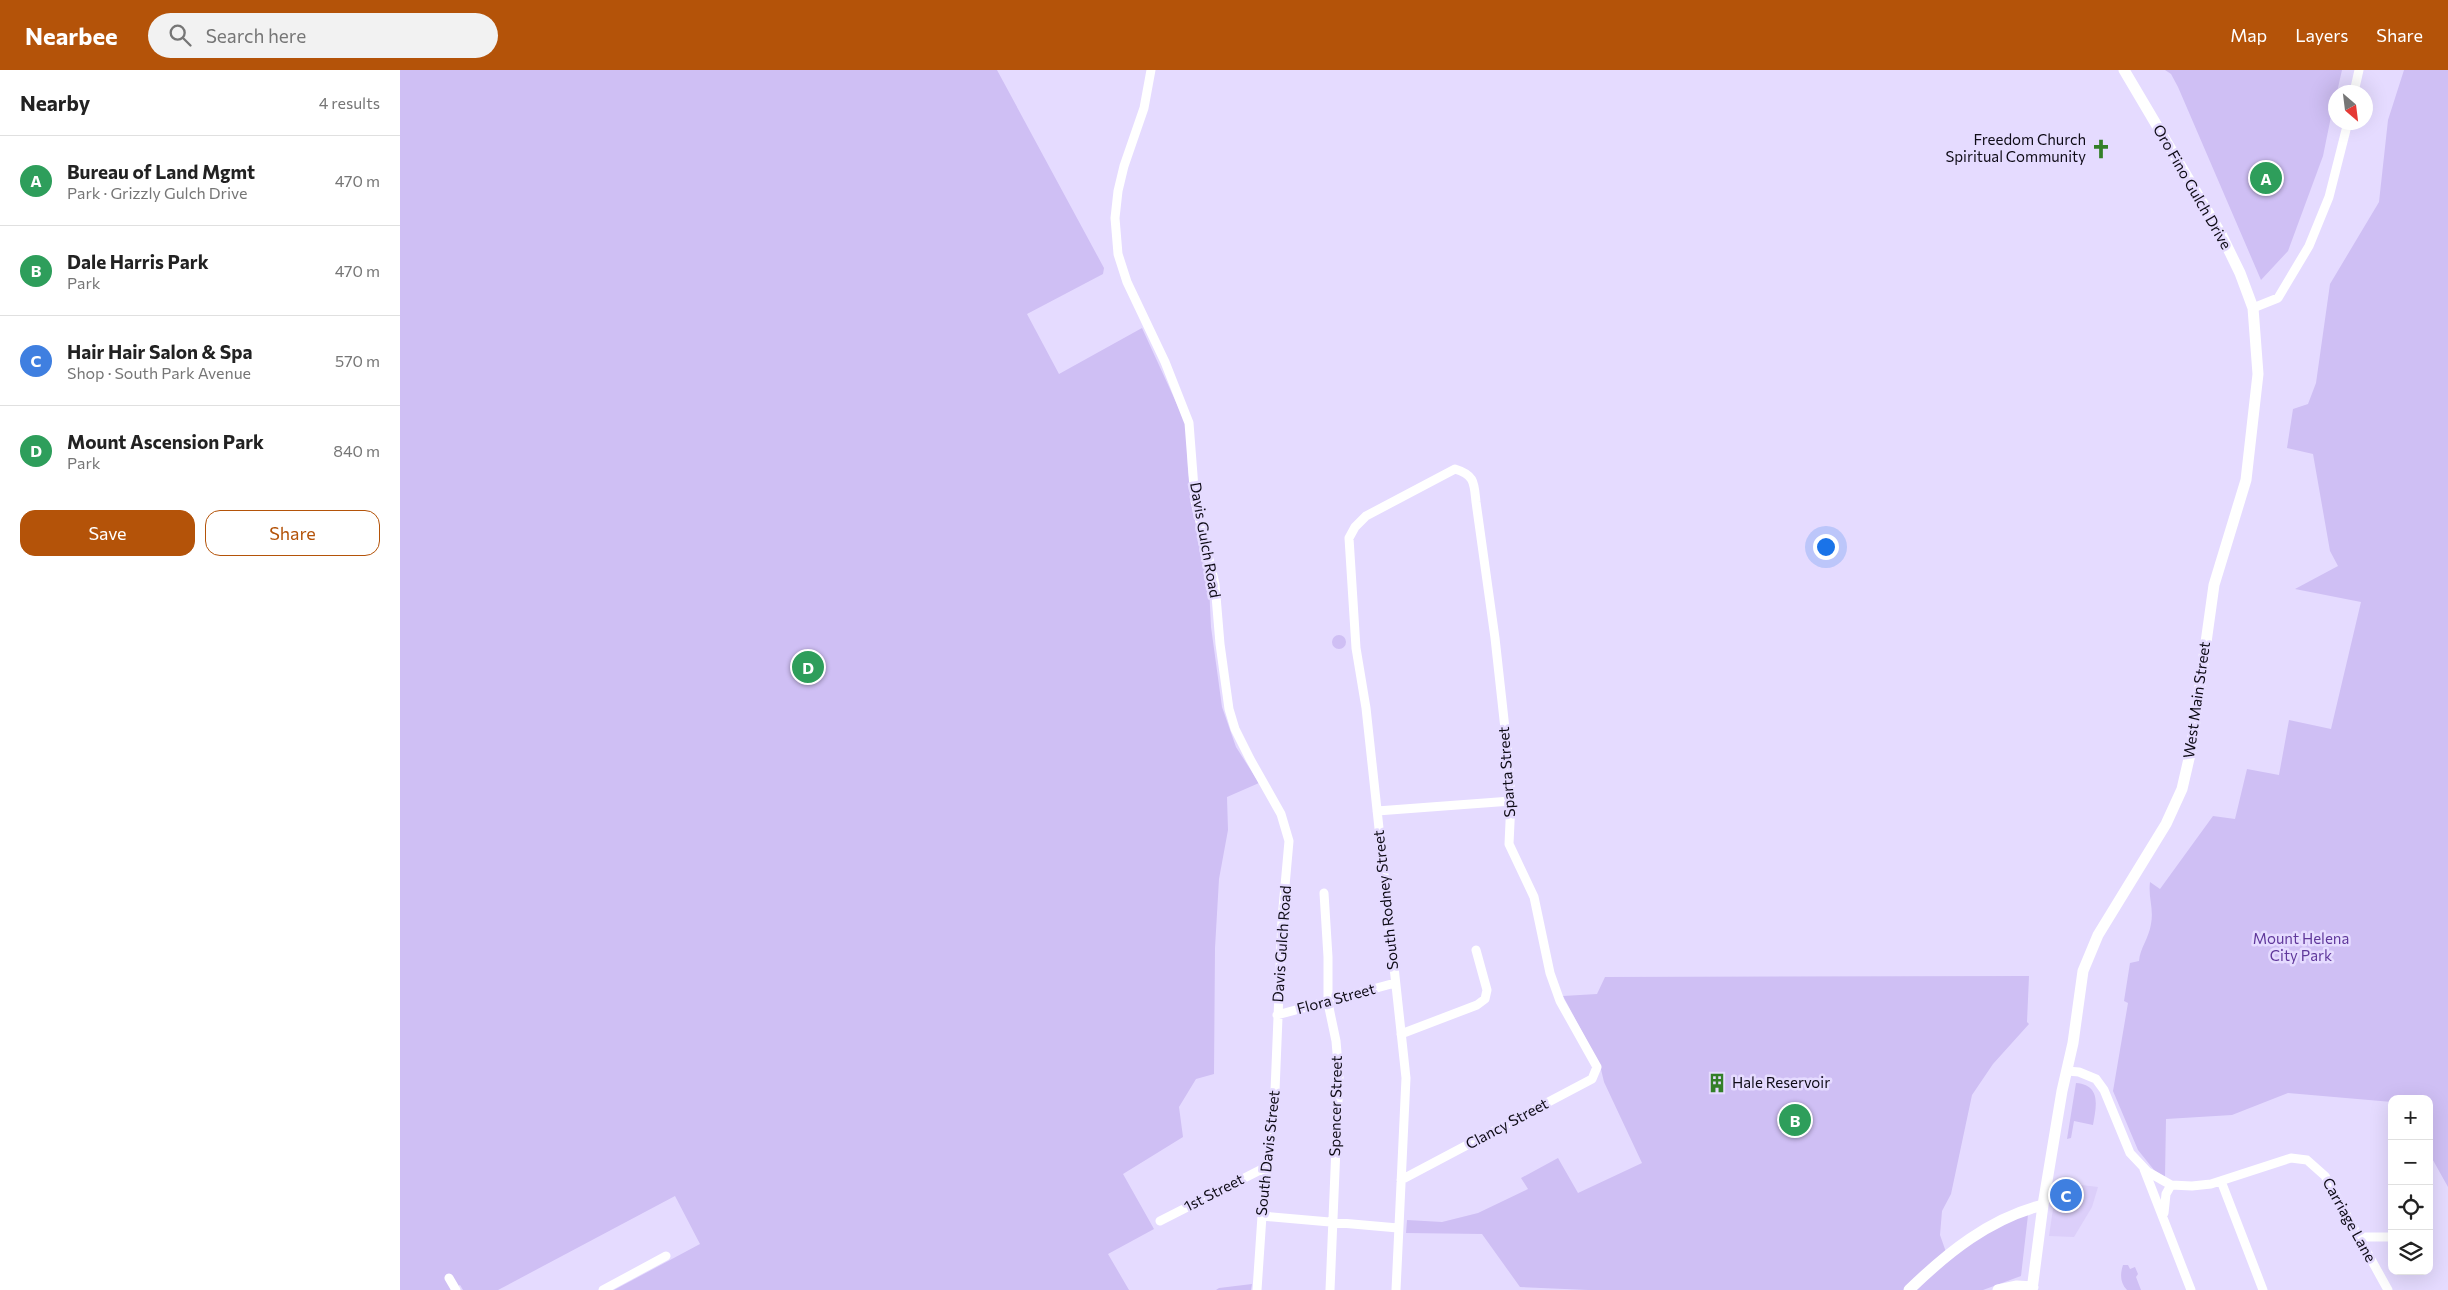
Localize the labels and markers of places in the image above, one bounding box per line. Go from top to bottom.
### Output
place label: Freedom Church Spiritual Community [1945,130,2086,165]
church icon: Freedom Church Spiritual Community [2090,138,2112,160]
pin: A [2250,159,2282,197]
pin: D [792,648,824,686]
building icon: Hale Reservoir [1706,1072,1728,1094]
place label: Hale Reservoir [1732,1073,1830,1091]
pin: B [1779,1101,1811,1139]
pin: C [2050,1176,2082,1214]

